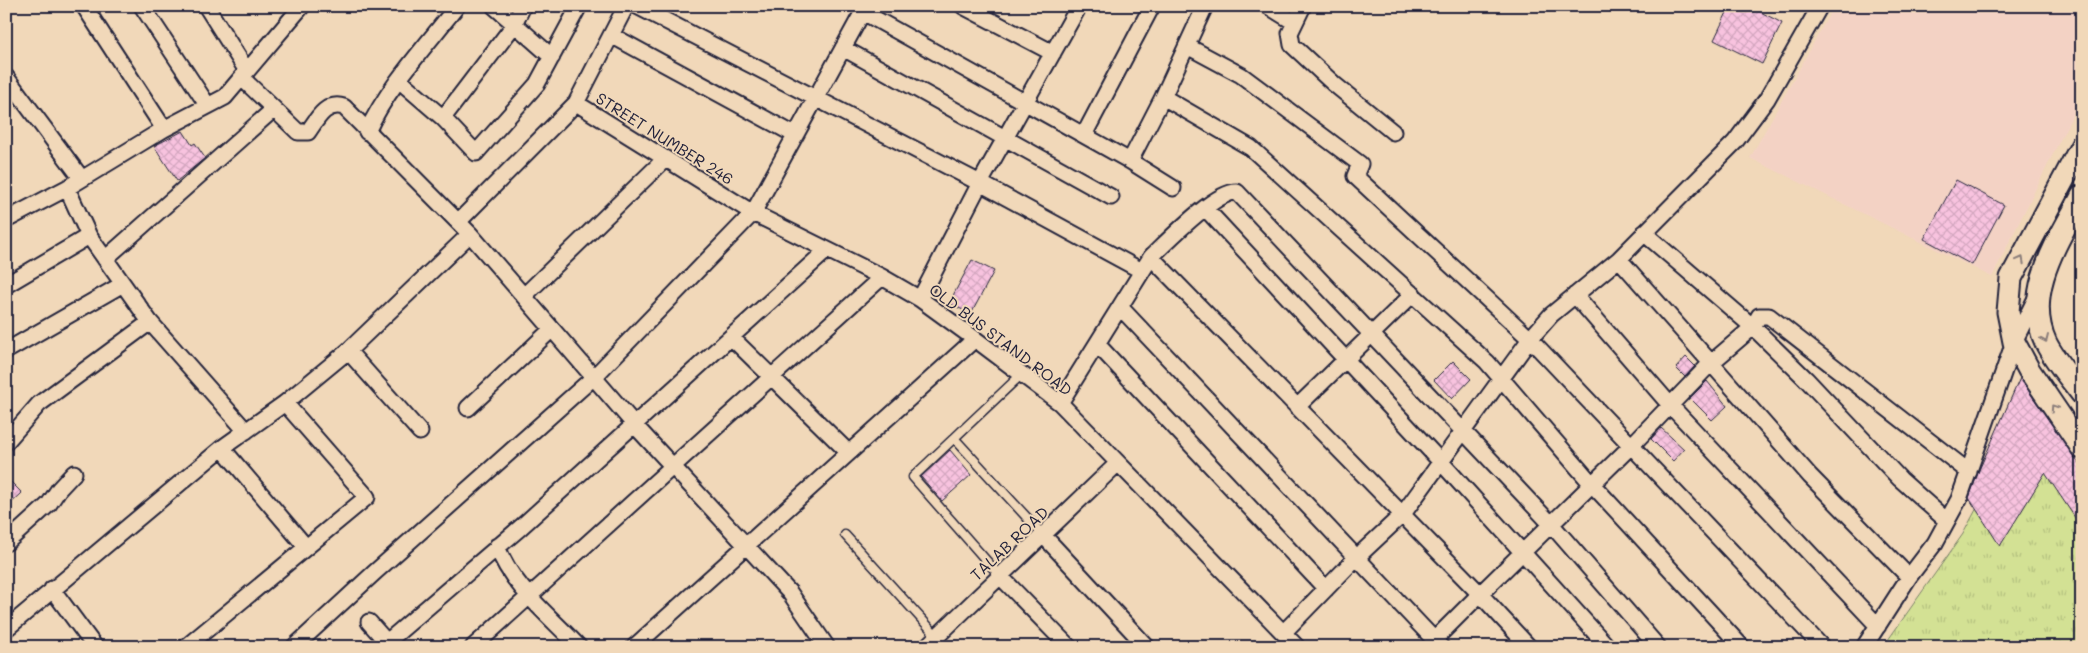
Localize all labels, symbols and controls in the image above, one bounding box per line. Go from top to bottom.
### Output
street label: STREET NUMBER 246 [592,87,738,189]
one-way arrow [2014,256,2024,265]
street label: OLD BUS STAND ROAD [925,278,1077,400]
one-way arrow [2038,334,2049,343]
one-way arrow [2051,404,2061,413]
street label: TALAB ROAD [965,501,1053,585]

